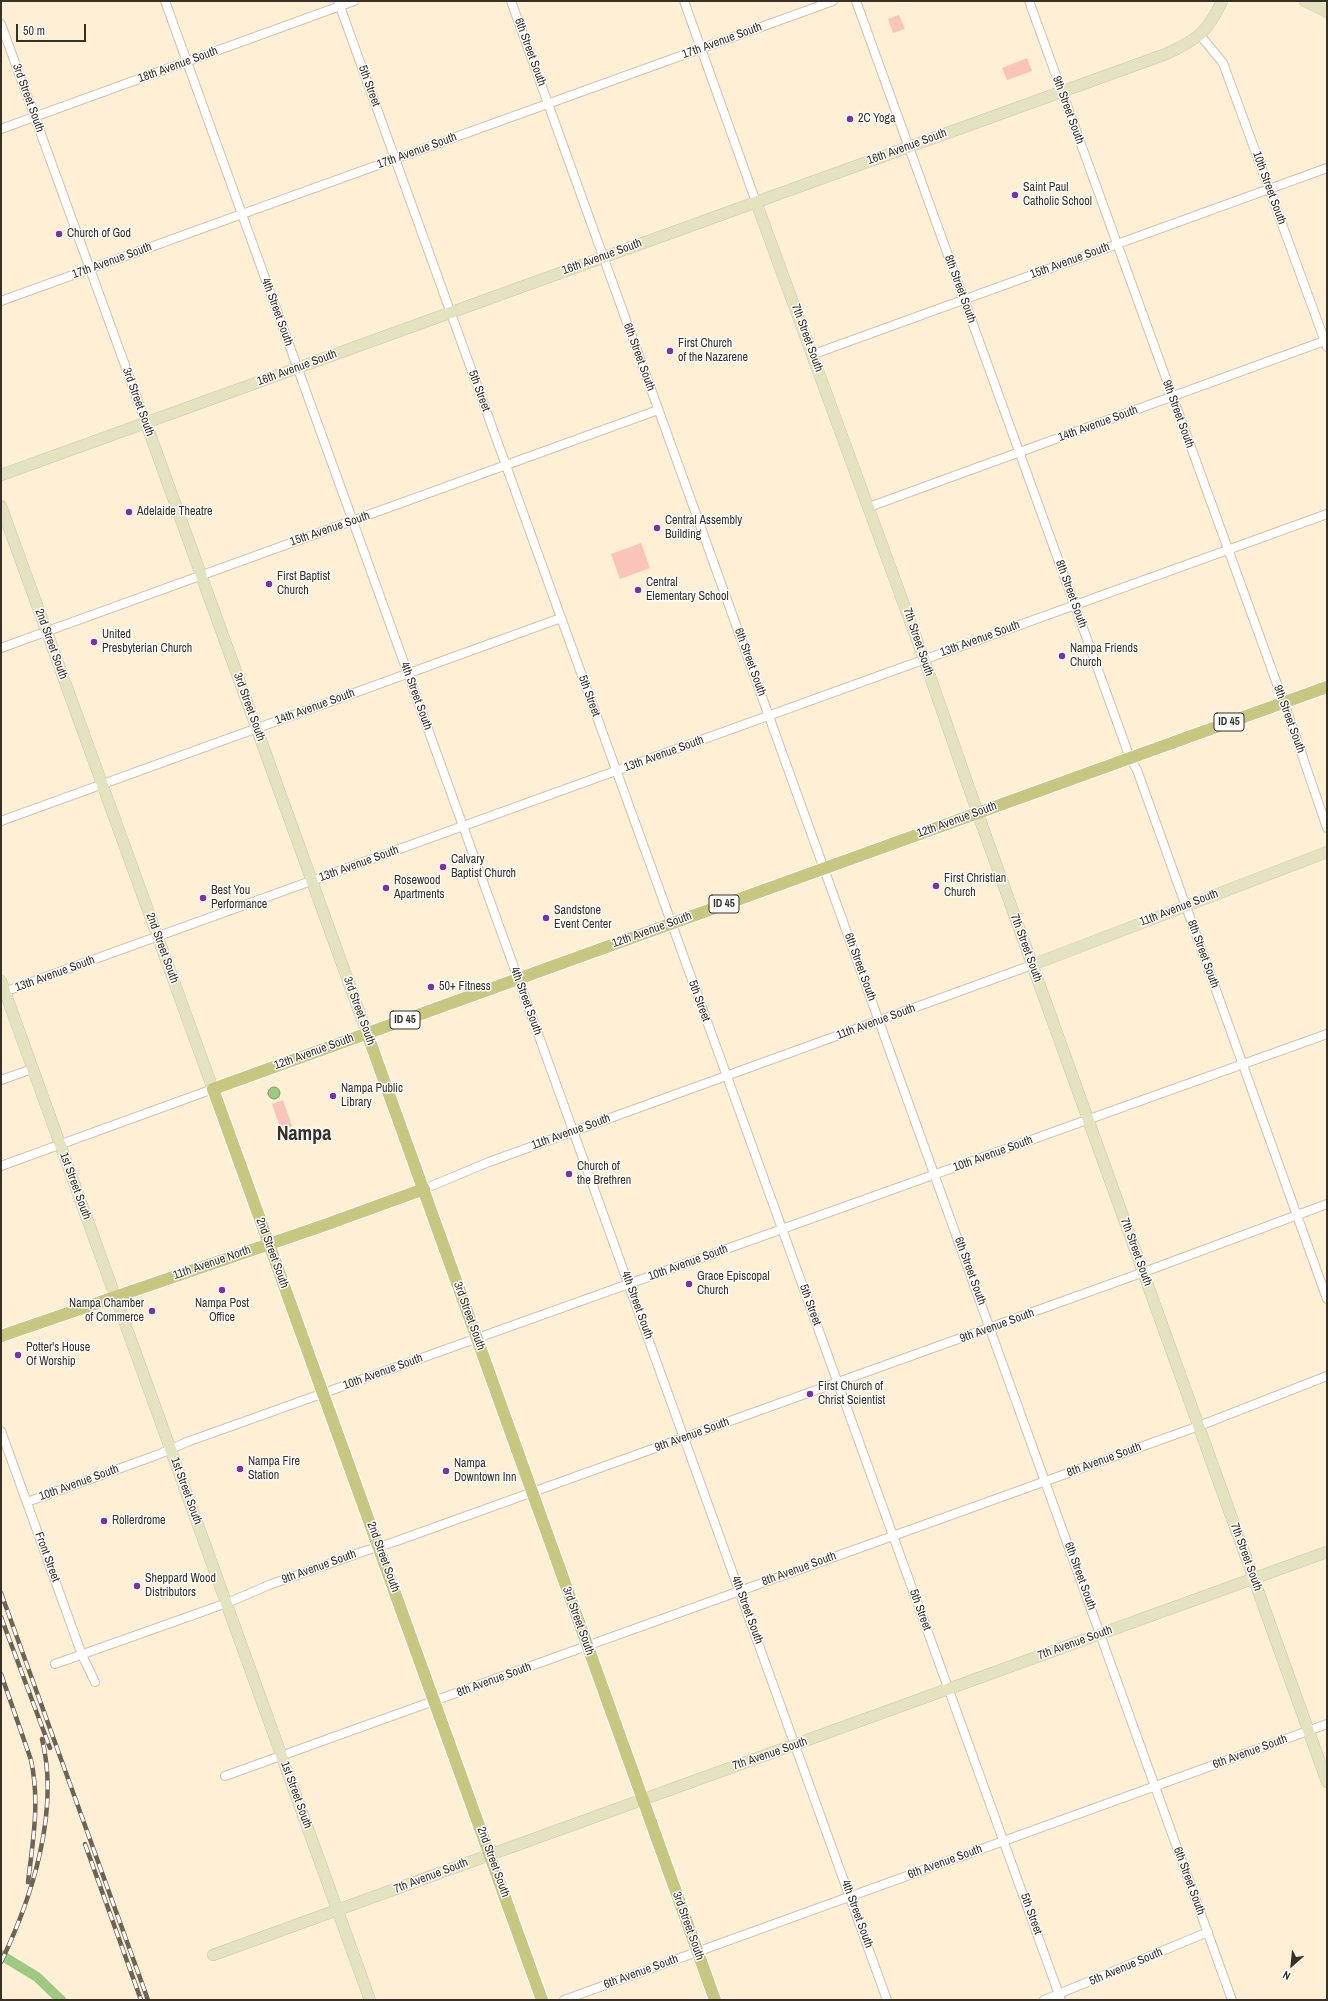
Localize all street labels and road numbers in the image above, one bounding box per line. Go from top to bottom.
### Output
street label: 6th Street South [511,16,549,88]
street label: 17th Avenue South [680,20,764,62]
street label: 18th Avenue South [136,44,220,86]
street label: 3rd Street South [9,62,47,134]
street label: 5th Street [355,63,383,109]
street label: 9th Street South [1049,74,1087,146]
street label: 16th Avenue South [865,126,949,168]
street label: 17th Avenue South [375,130,459,172]
street label: 10th Street South [1249,150,1289,226]
street label: 16th Avenue South [560,236,644,278]
street label: 17th Avenue South [70,240,154,282]
street label: 15th Avenue South [1028,240,1112,282]
street label: 8th Street South [941,253,979,325]
street label: 4th Street South [258,276,296,348]
street label: 7th Street South [788,302,826,374]
street label: 6th Street South [620,321,658,393]
street label: 16th Avenue South [255,347,339,389]
street label: 3rd Street South [119,366,157,438]
street label: 5th Street [465,368,493,414]
street label: 9th Street South [1159,378,1197,450]
street label: 14th Avenue South [1056,403,1140,445]
street label: 15th Avenue South [288,509,372,549]
street label: 8th Street South [1052,558,1090,630]
street label: 7th Street South [900,606,936,678]
street label: 2nd Street South [32,607,70,681]
street label: 13th Avenue South [938,618,1022,660]
street label: 6th Street South [731,626,769,698]
street label: 4th Street South [397,660,435,732]
street label: 3rd Street South [230,671,268,743]
street label: 5th Street [575,673,603,719]
street label: 9th Street South [1270,683,1308,755]
street label: 14th Avenue South [273,686,357,728]
road number: ID 45 [1214,713,1244,731]
street label: 13th Avenue South [622,733,706,775]
street label: 12th Avenue South [915,799,999,841]
street label: 13th Avenue South [317,843,401,885]
street label: 11th Avenue South [1138,886,1220,930]
road number: ID 45 [709,895,739,913]
street label: 12th Avenue South [610,909,694,951]
street label: 2nd Street South [143,911,181,985]
street label: 7th Street South [1007,912,1045,984]
street label: 8th Street South [1184,918,1222,990]
street label: 6th Street South [841,931,879,1003]
street label: 13th Avenue South [13,953,97,995]
street label: 4th Street South [507,965,545,1037]
street label: 3rd Street South [340,975,378,1047]
street label: 5th Street [685,978,713,1024]
street label: 11th Avenue South [835,1001,917,1043]
road number: ID 45 [390,1011,420,1029]
street label: 12th Avenue South [272,1031,356,1073]
street label: 11th Avenue South [530,1111,612,1153]
street label: 10th Avenue South [951,1133,1035,1175]
street label: 1st Street South [56,1150,94,1222]
street label: 2nd Street South [253,1216,291,1290]
street label: 7th Street South [1117,1216,1155,1288]
street label: 6th Street South [951,1235,989,1307]
street label: 10th Avenue South [646,1242,730,1284]
street label: 11th Avenue North [171,1243,253,1283]
street label: 4th Street South [618,1269,656,1341]
street label: 3rd Street South [450,1280,488,1352]
street label: 5th Street [796,1282,824,1328]
street label: 9th Avenue South [958,1306,1036,1346]
street label: 10th Avenue South [341,1351,425,1393]
street label: 9th Avenue South [653,1415,731,1455]
street label: 8th Avenue South [1065,1440,1143,1480]
street label: 1st Street South [167,1455,205,1527]
street label: 10th Avenue South [37,1462,121,1504]
street label: 2nd Street South [364,1520,402,1594]
street label: 7th Street South [1227,1521,1265,1593]
street label: Front Street [31,1530,63,1584]
street label: 6th Street South [1061,1540,1099,1612]
street label: 9th Avenue South [280,1547,358,1587]
street label: 8th Avenue South [760,1549,838,1589]
street label: 4th Street South [728,1574,766,1646]
street label: 3rd Street South [559,1585,597,1657]
street label: 5th Street [906,1587,934,1633]
street label: 7th Avenue South [1036,1623,1114,1663]
street label: 8th Avenue South [455,1660,533,1700]
street label: 6th Avenue South [1211,1732,1289,1772]
street label: 7th Avenue South [731,1734,809,1774]
street label: 1st Street South [277,1759,315,1831]
street label: 2nd Street South [474,1825,512,1899]
street label: 6th Avenue South [906,1842,984,1882]
street label: 6th Street South [1170,1845,1208,1917]
street label: 7th Avenue South [392,1855,470,1897]
street label: 4th Street South [838,1878,876,1950]
street label: 3rd Street South [669,1890,707,1962]
street label: 5th Street [1017,1891,1045,1937]
street label: 5th Avenue South [1087,1945,1165,1989]
street label: 6th Avenue South [602,1952,680,1992]

